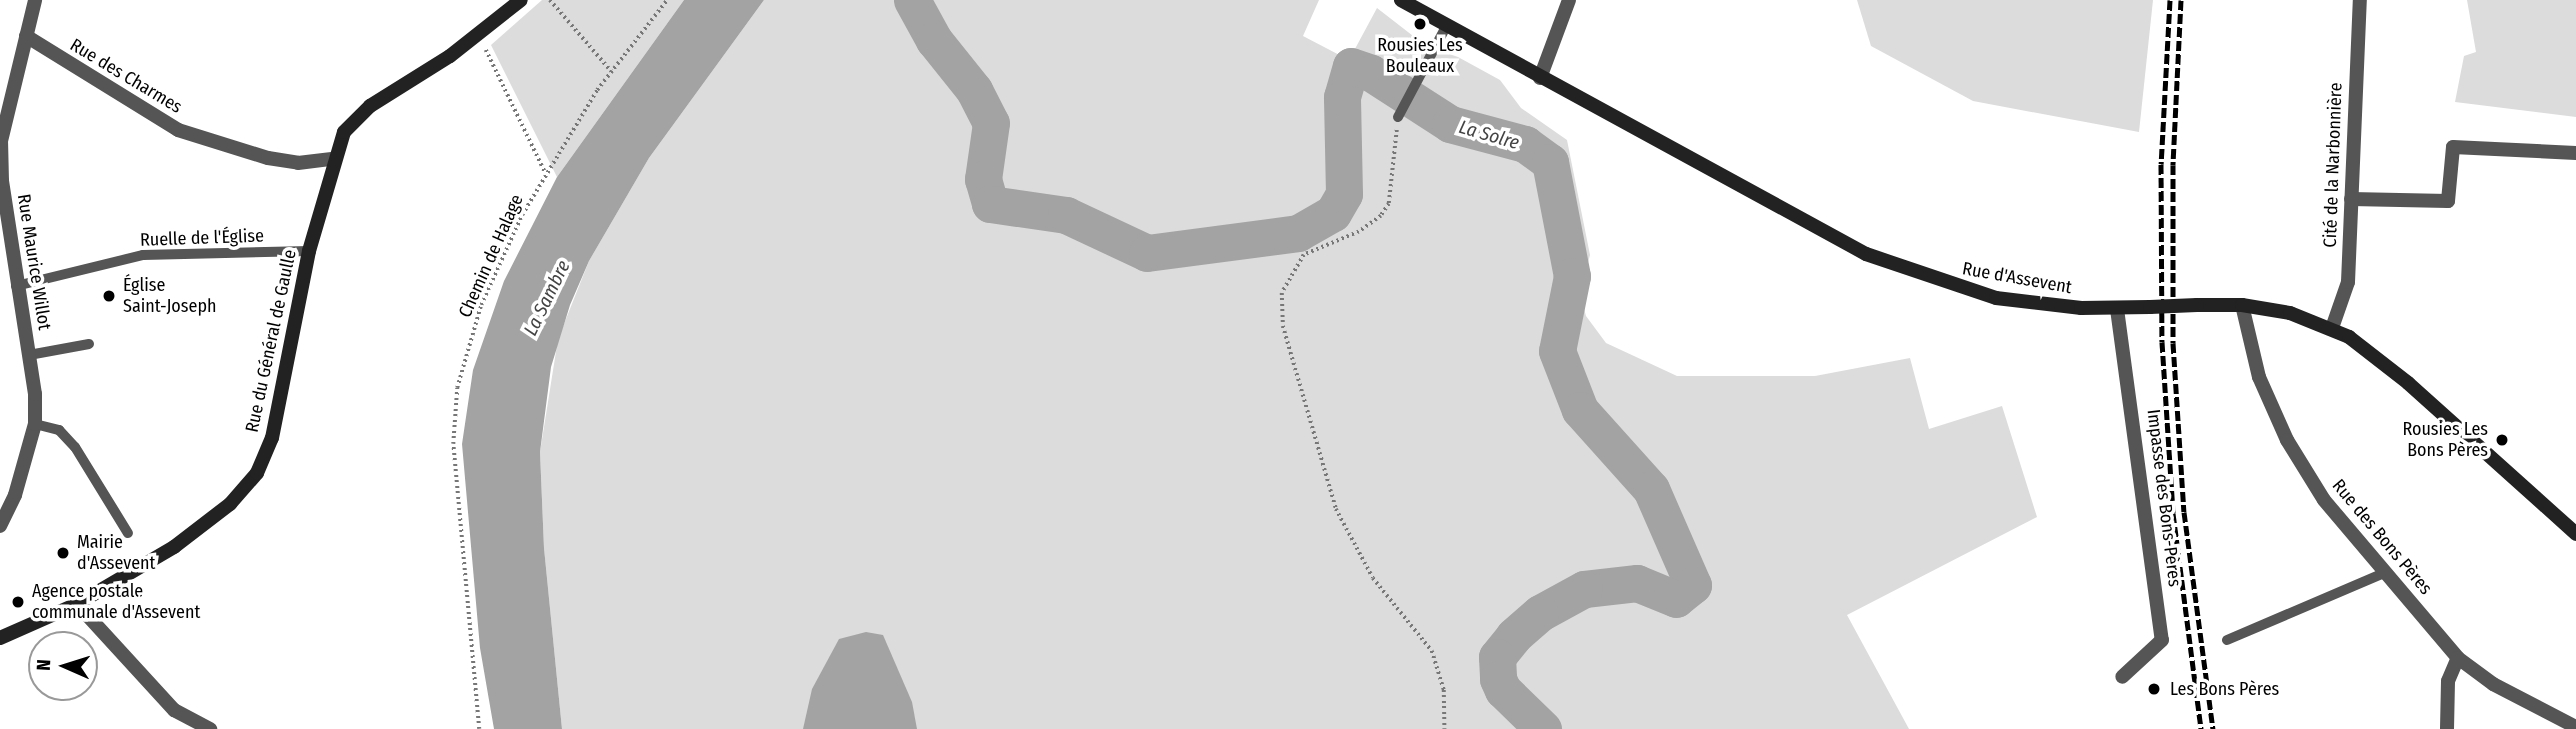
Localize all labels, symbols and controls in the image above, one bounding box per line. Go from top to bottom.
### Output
marker: Rousies Les Bouleaux [1412,16,1428,32]
street label: Rue des Charmes [66,34,186,118]
place label: Rousies Les Bouleaux [1377,35,1463,78]
street label: Cité de la Narbonnière [2319,82,2347,248]
water label: La Solre [1456,116,1522,154]
street label: Chemin de Halage [454,191,528,321]
street label: Rue Maurice Willot [13,192,55,332]
street label: Ruelle de l'Église [140,225,264,251]
street label: Rue du Général de Gaulle [241,248,301,434]
water label: La Sambre [519,257,575,339]
street label: Rue d'Assevent [1961,258,2073,298]
place label: Église Saint-Joseph [123,275,216,318]
marker: Église Saint-Joseph [101,288,117,304]
street label: Impasse des Bons-Pères [2142,408,2186,588]
place label: Rousies Les Bons Pères [2402,419,2488,462]
marker: Rousies Les Bons Pères [2494,432,2510,448]
street label: Rue des Bons Pères [2328,475,2436,599]
place label: Mairie d'Assevent [77,532,155,574]
marker: Mairie d'Assevent [55,545,71,561]
place label: Agence postale communale d'Assevent [32,581,200,624]
marker: Agence postale communale d'Assevent [10,594,26,610]
north arrow [28,631,98,701]
text: N [32,659,55,671]
place label: Les Bons Pères [2170,678,2279,700]
marker: Les Bons Pères [2144,679,2164,699]

